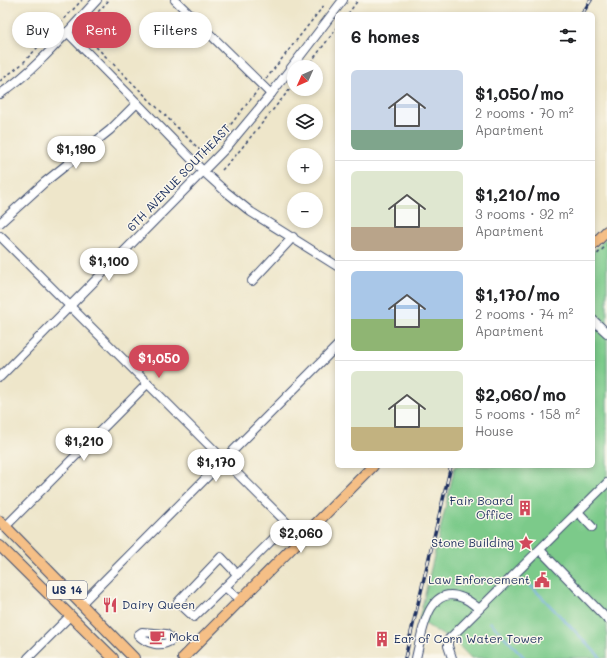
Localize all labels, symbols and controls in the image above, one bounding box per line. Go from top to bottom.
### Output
chip: Buy [12,12,64,48]
chip: Rent [72,12,131,48]
chip: Filters [139,12,212,48]
text: 6 homes [351,25,420,47]
icon: filters [557,25,579,47]
north arrow [287,60,323,96]
map controls [287,60,323,228]
text: $1,050/mo [475,82,564,104]
icon: home [383,86,431,134]
button: layers [287,104,323,140]
text: 2 rooms · 70 m² [475,104,574,121]
street label: 6TH AVENUE SOUTHEAST [123,120,234,234]
text: Apartment [475,121,544,138]
pin: $1,190 [43,136,109,170]
text: $1,190 [56,140,96,157]
button: + [287,148,323,184]
text: $1,210/mo [475,183,560,205]
icon: home [383,187,431,235]
button: − [287,192,323,228]
text: 3 rooms · 92 m² [475,205,574,222]
text: Apartment [475,222,544,239]
pin: $1,100 [76,248,142,282]
text: $1,100 [89,252,129,269]
text: $1,170/mo [475,283,560,305]
icon: home [383,287,431,335]
text: 2 rooms · 74 m² [475,305,573,322]
text: Apartment [475,322,544,339]
pin: $1,050 [126,345,192,379]
text: $1,050 [138,349,180,366]
text: $2,060/mo [475,383,566,405]
icon: home [383,387,431,435]
text: 5 rooms · 158 m² [475,405,580,422]
text: House [475,422,513,439]
pin: $1,210 [51,428,117,462]
text: $1,210 [64,432,104,449]
pin: $1,170 [183,449,249,483]
text: $1,170 [196,453,236,470]
place label: Fair Board Office [450,492,513,522]
building icon: Fair Board Office [516,499,534,517]
pin: $2,060 [268,520,334,554]
text: $2,060 [279,524,323,541]
place label: Stone Building [431,534,514,550]
place icon: Stone Building [517,534,535,552]
place label: Law Enforcement [428,571,530,587]
public building icon: Law Enforcement [533,571,551,589]
road number: US 14 [47,581,87,599]
restaurant icon: Dairy Queen [101,596,119,614]
place label: Dairy Queen [122,596,195,612]
cafe icon: Moka [148,628,166,646]
place label: Moka [169,628,200,644]
building icon: Ear of Corn Water Tower [373,630,391,648]
place label: Ear of Corn Water Tower [394,630,543,646]

